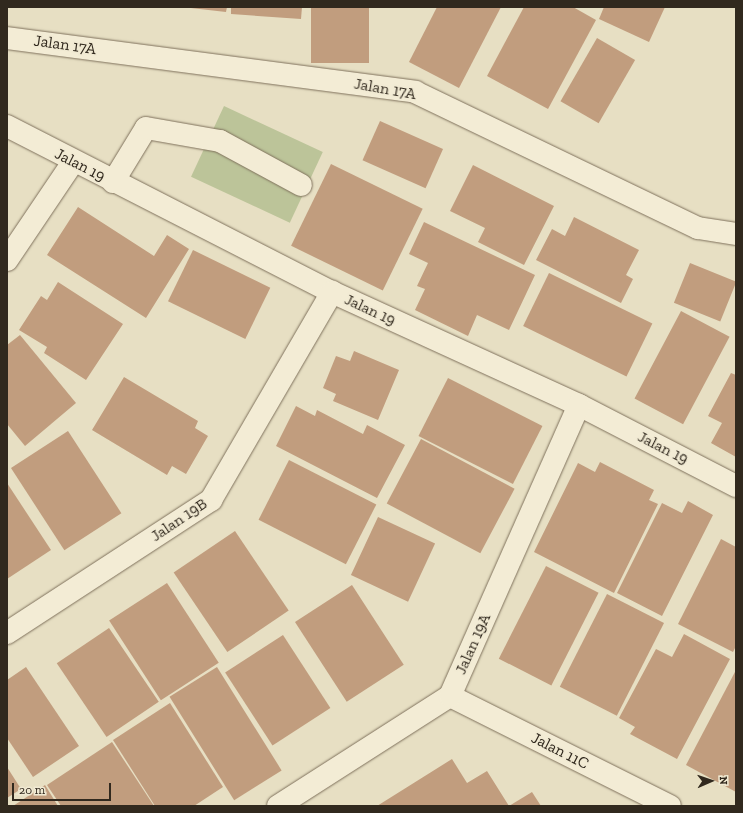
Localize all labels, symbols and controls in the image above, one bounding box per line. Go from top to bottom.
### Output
street label: Jalan 17A [33,31,97,59]
street label: Jalan 17A [353,74,417,104]
street label: Jalan 19 [52,144,108,186]
street label: Jalan 19 [341,290,399,330]
street label: Jalan 19 [635,427,691,469]
street label: Jalan 19B [147,494,211,546]
street label: Jalan 19A [451,611,495,677]
street label: Jalan 11C [528,728,592,774]
north arrow [691,761,731,801]
scale bar [14,775,113,801]
text: N [717,776,730,785]
text: 20 m [19,783,45,797]

